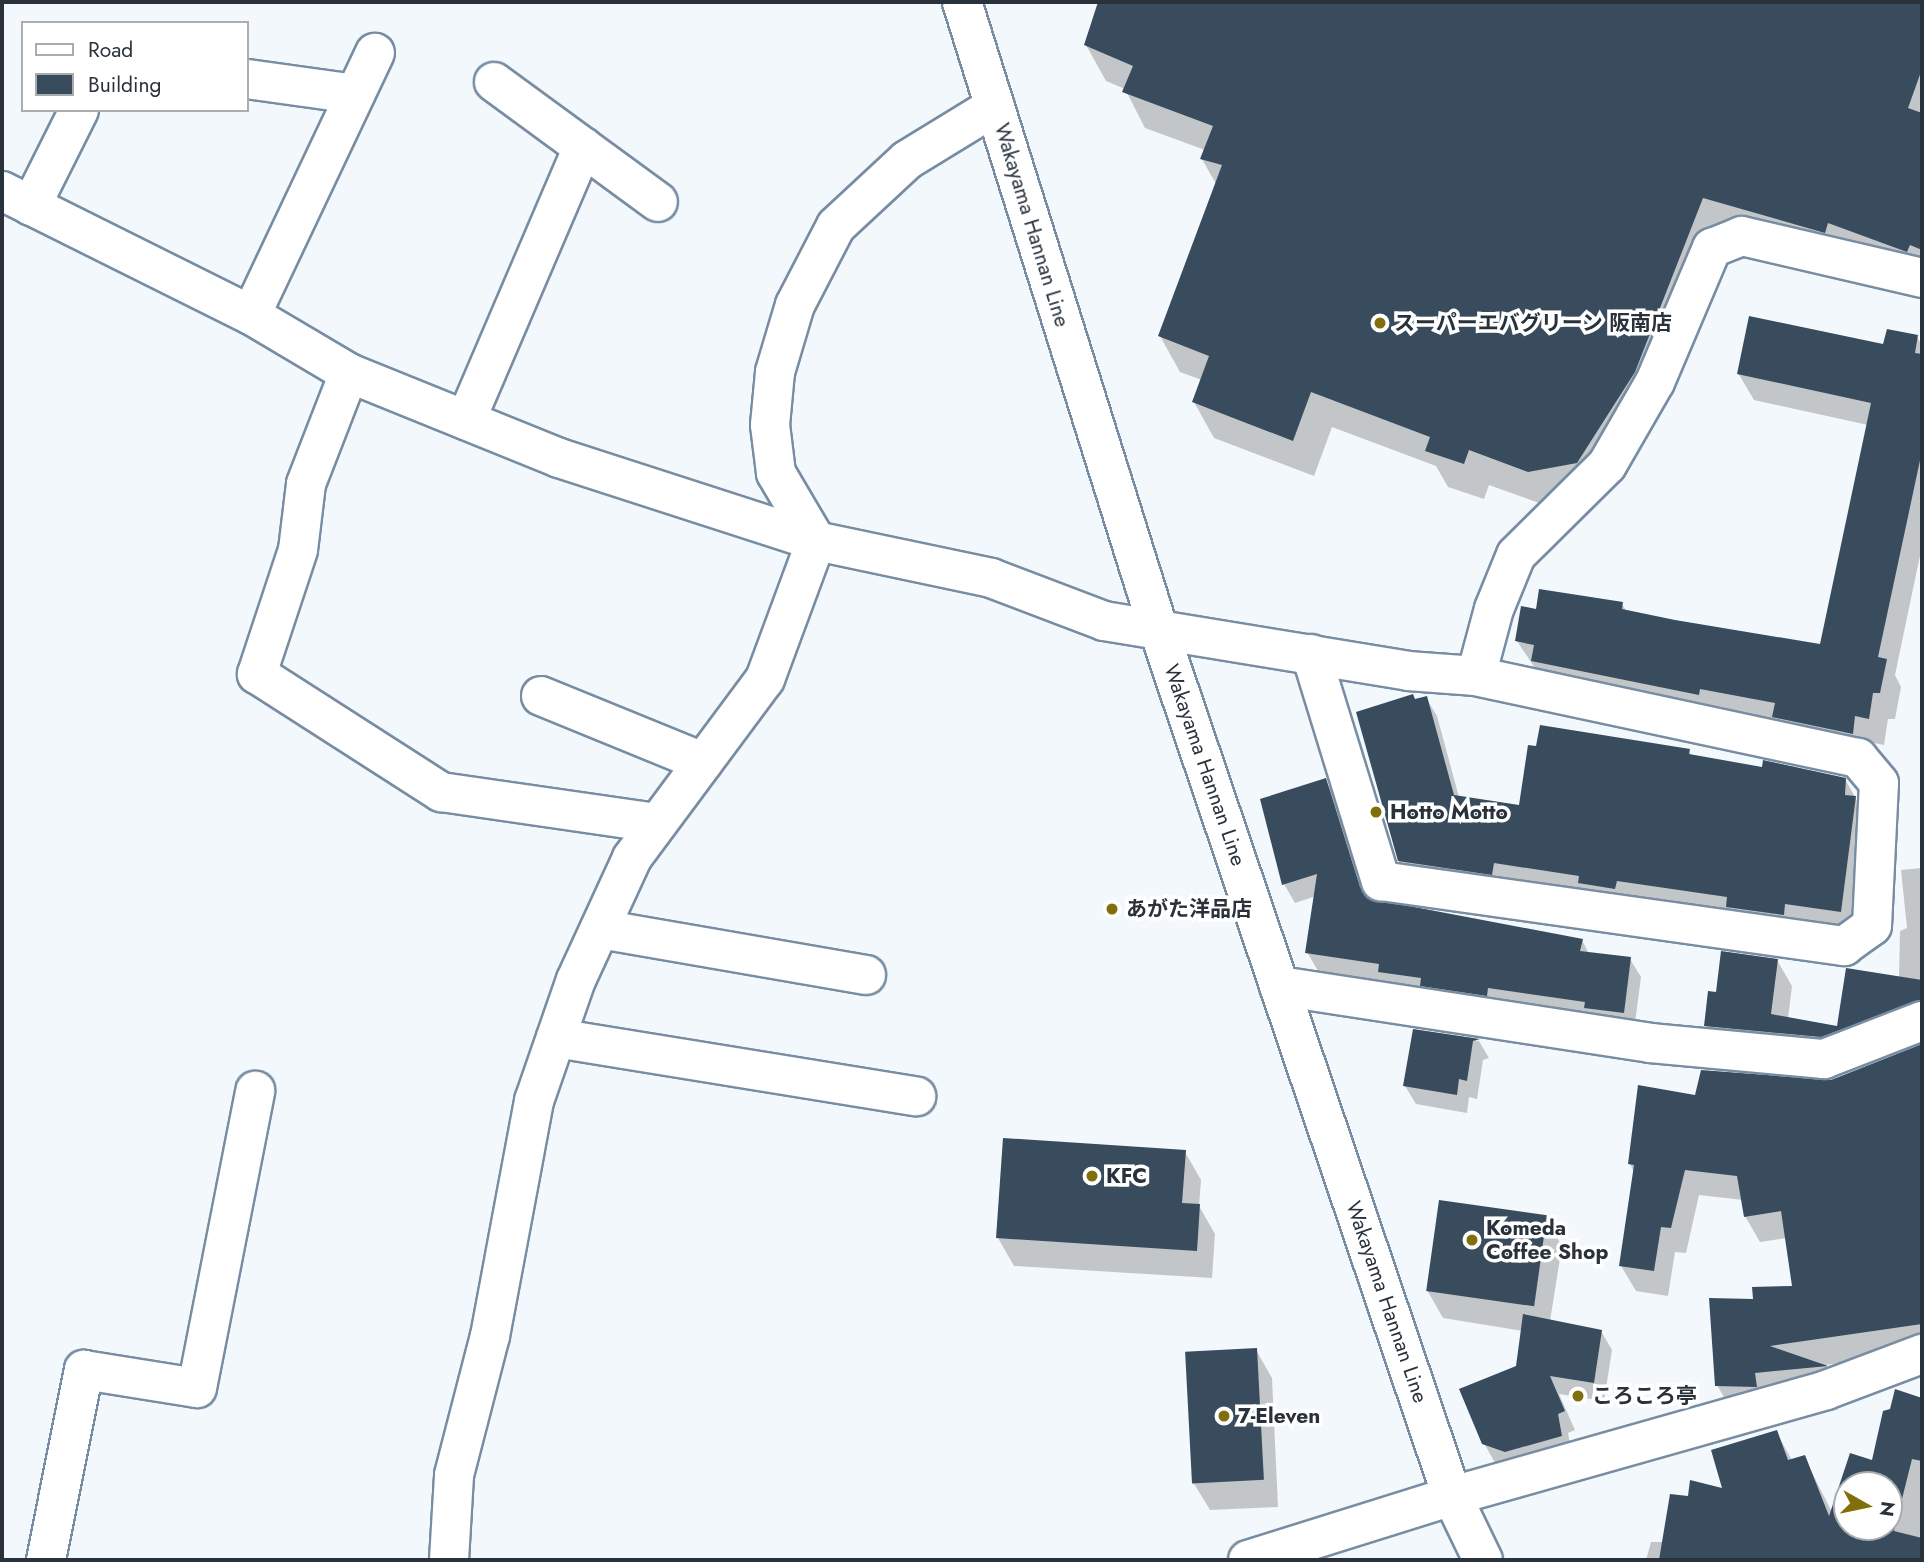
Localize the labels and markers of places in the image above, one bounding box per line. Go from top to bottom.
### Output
place label: スーパーエバグリーン 阪南店 [1394,310,1673,336]
marker: スーパーエバグリーン 阪南店 [1372,315,1388,331]
place label: Hotto Motto [1390,799,1508,825]
marker: Hotto Motto [1368,804,1384,820]
place label: あがた洋品店 [1126,896,1252,922]
marker: あがた洋品店 [1104,901,1120,917]
place label: KFC [1106,1163,1147,1189]
marker: KFC [1084,1168,1100,1184]
place label: Komeda Coffee Shop [1486,1215,1608,1265]
marker: Komeda Coffee Shop [1464,1232,1480,1248]
place label: ころころ亭 [1592,1383,1697,1409]
marker: ころころ亭 [1570,1388,1586,1404]
place label: 7-Eleven [1238,1403,1320,1429]
marker: 7-Eleven [1216,1408,1232,1424]

